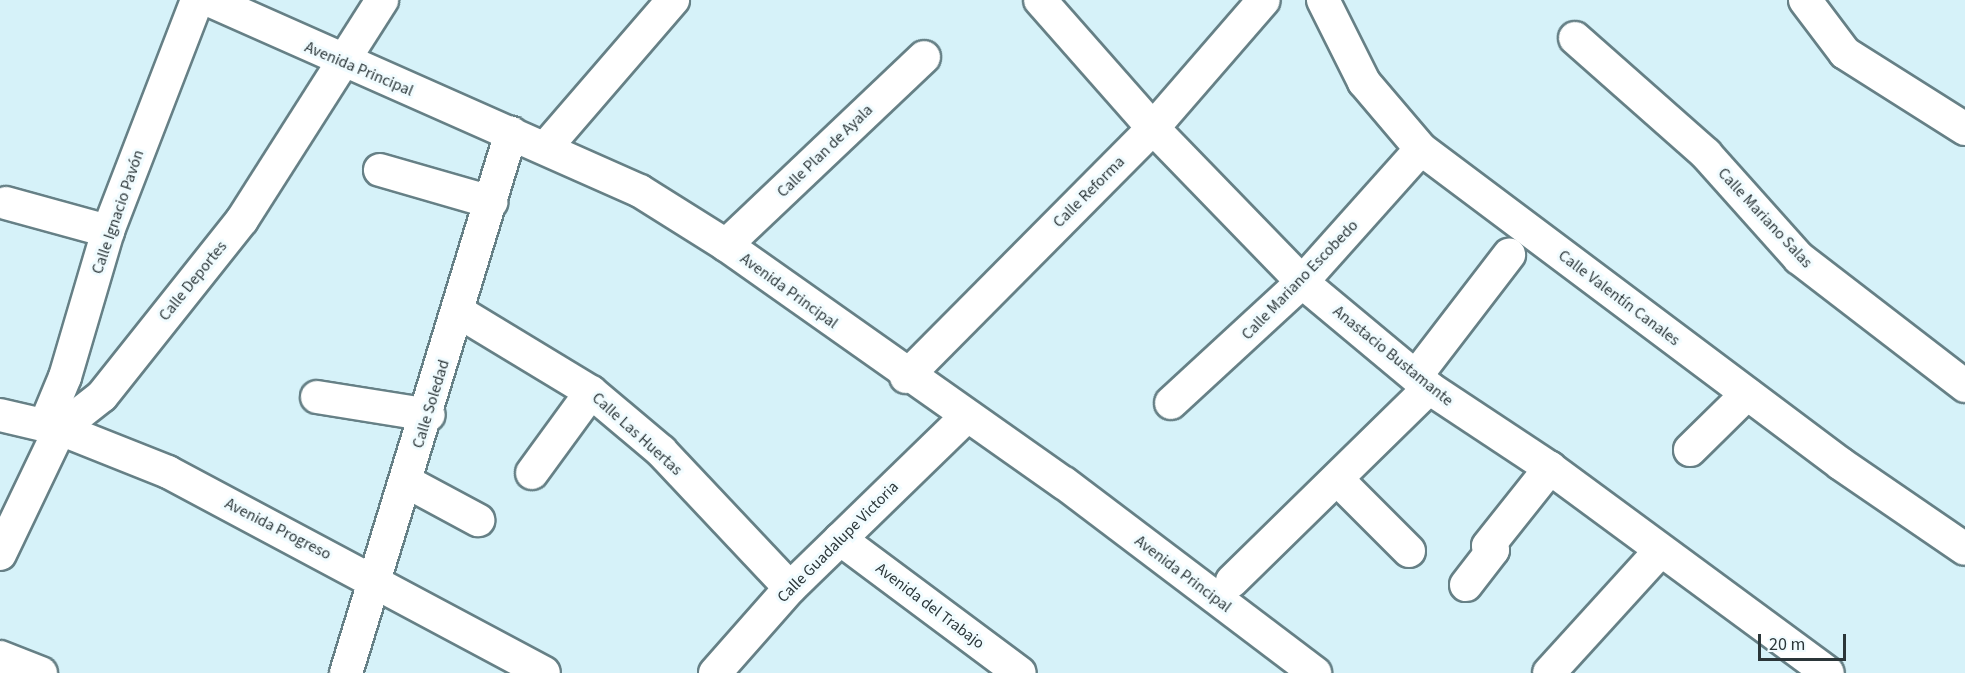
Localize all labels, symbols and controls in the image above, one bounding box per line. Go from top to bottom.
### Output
street label: Avenida Principal [302,37,416,101]
street label: Calle Plan de Ayala [773,100,877,202]
street label: Calle Ignacio Pavón [88,147,148,277]
street label: Calle Reforma [1049,152,1129,232]
street label: Calle Mariano Salas [1714,164,1816,272]
street label: Calle Mariano Escobedo [1238,216,1362,344]
street label: Calle Deportes [155,237,231,325]
street label: Calle Valentín Canales [1554,246,1684,350]
street label: Avenida Principal [736,249,842,333]
street label: Anastacio Bustamante [1329,302,1457,410]
street label: Calle Soledad [408,357,454,451]
street label: Calle Las Huertas [588,388,686,480]
street label: Calle Guadalupe Victoria [773,477,903,607]
street label: Avenida Progreso [222,494,334,564]
street label: Avenida Principal [1131,531,1235,617]
street label: Avenida del Trabajo [872,559,988,653]
scale bar [1761,622,1850,660]
text: 20 m [1769,632,1805,657]

